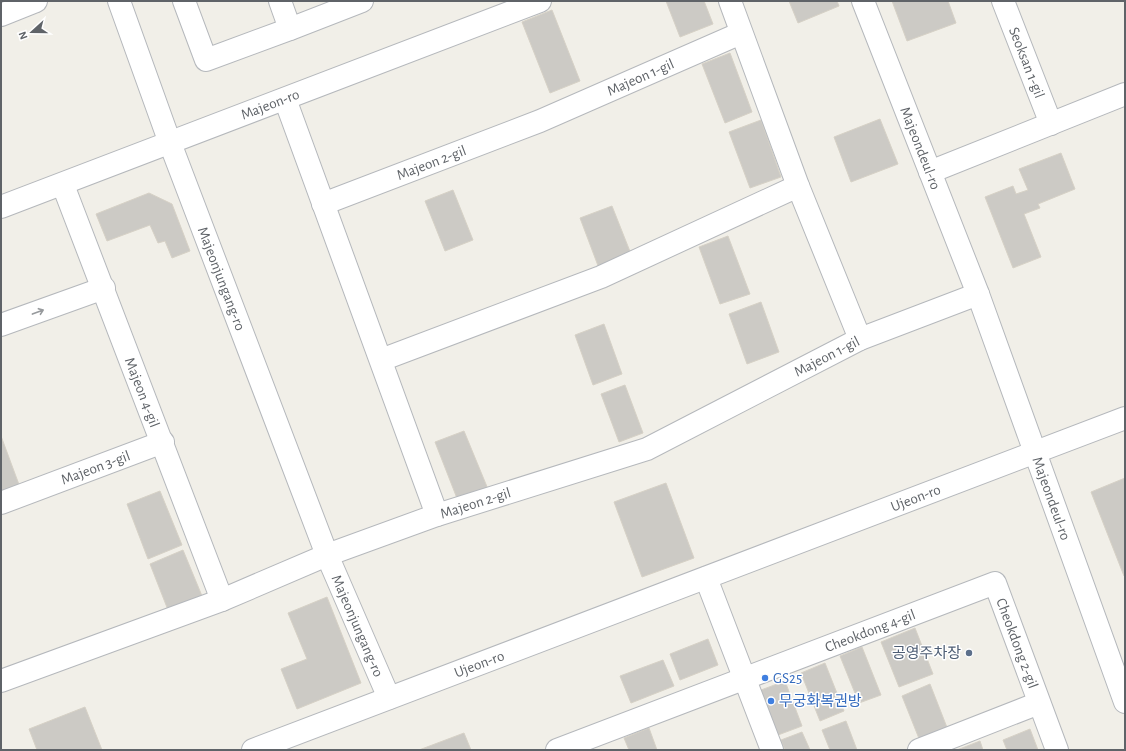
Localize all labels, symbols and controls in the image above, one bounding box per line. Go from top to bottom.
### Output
north arrow [12,12,52,52]
street label: Seoksan 1-gil [1006,25,1048,100]
text: N [17,30,30,41]
street label: Majeon 1-gil [605,56,676,98]
street label: Majeon-ro [239,86,301,122]
street label: Majeondeul-ro [898,105,944,191]
street label: Majeon 2-gil [395,142,468,183]
street label: Majeonjungang-ro [195,225,248,332]
one-way arrow [31,307,43,315]
street label: Majeon 1-gil [791,333,862,379]
street label: Majeon 4-gil [122,355,163,429]
street label: Majeon 3-gil [59,448,132,487]
street label: Majeondeul-ro [1030,455,1074,542]
street label: Ujeon-ro [889,481,943,514]
street label: Majeon 2-gil [438,485,513,521]
street label: Majeonjungang-ro [329,573,386,679]
street label: Cheokdong 2-gil [994,596,1041,690]
street label: Cheokdong 4-gil [823,607,917,655]
place label: 공영주차장 [892,645,961,661]
street label: Ujeon-ro [452,648,506,680]
marker: 공영주차장 [964,648,974,658]
place label: GS25 [773,671,802,686]
marker: GS25 [760,673,770,683]
place label: 무궁화복권방 [779,693,862,709]
marker: 무궁화복권방 [766,696,776,706]

